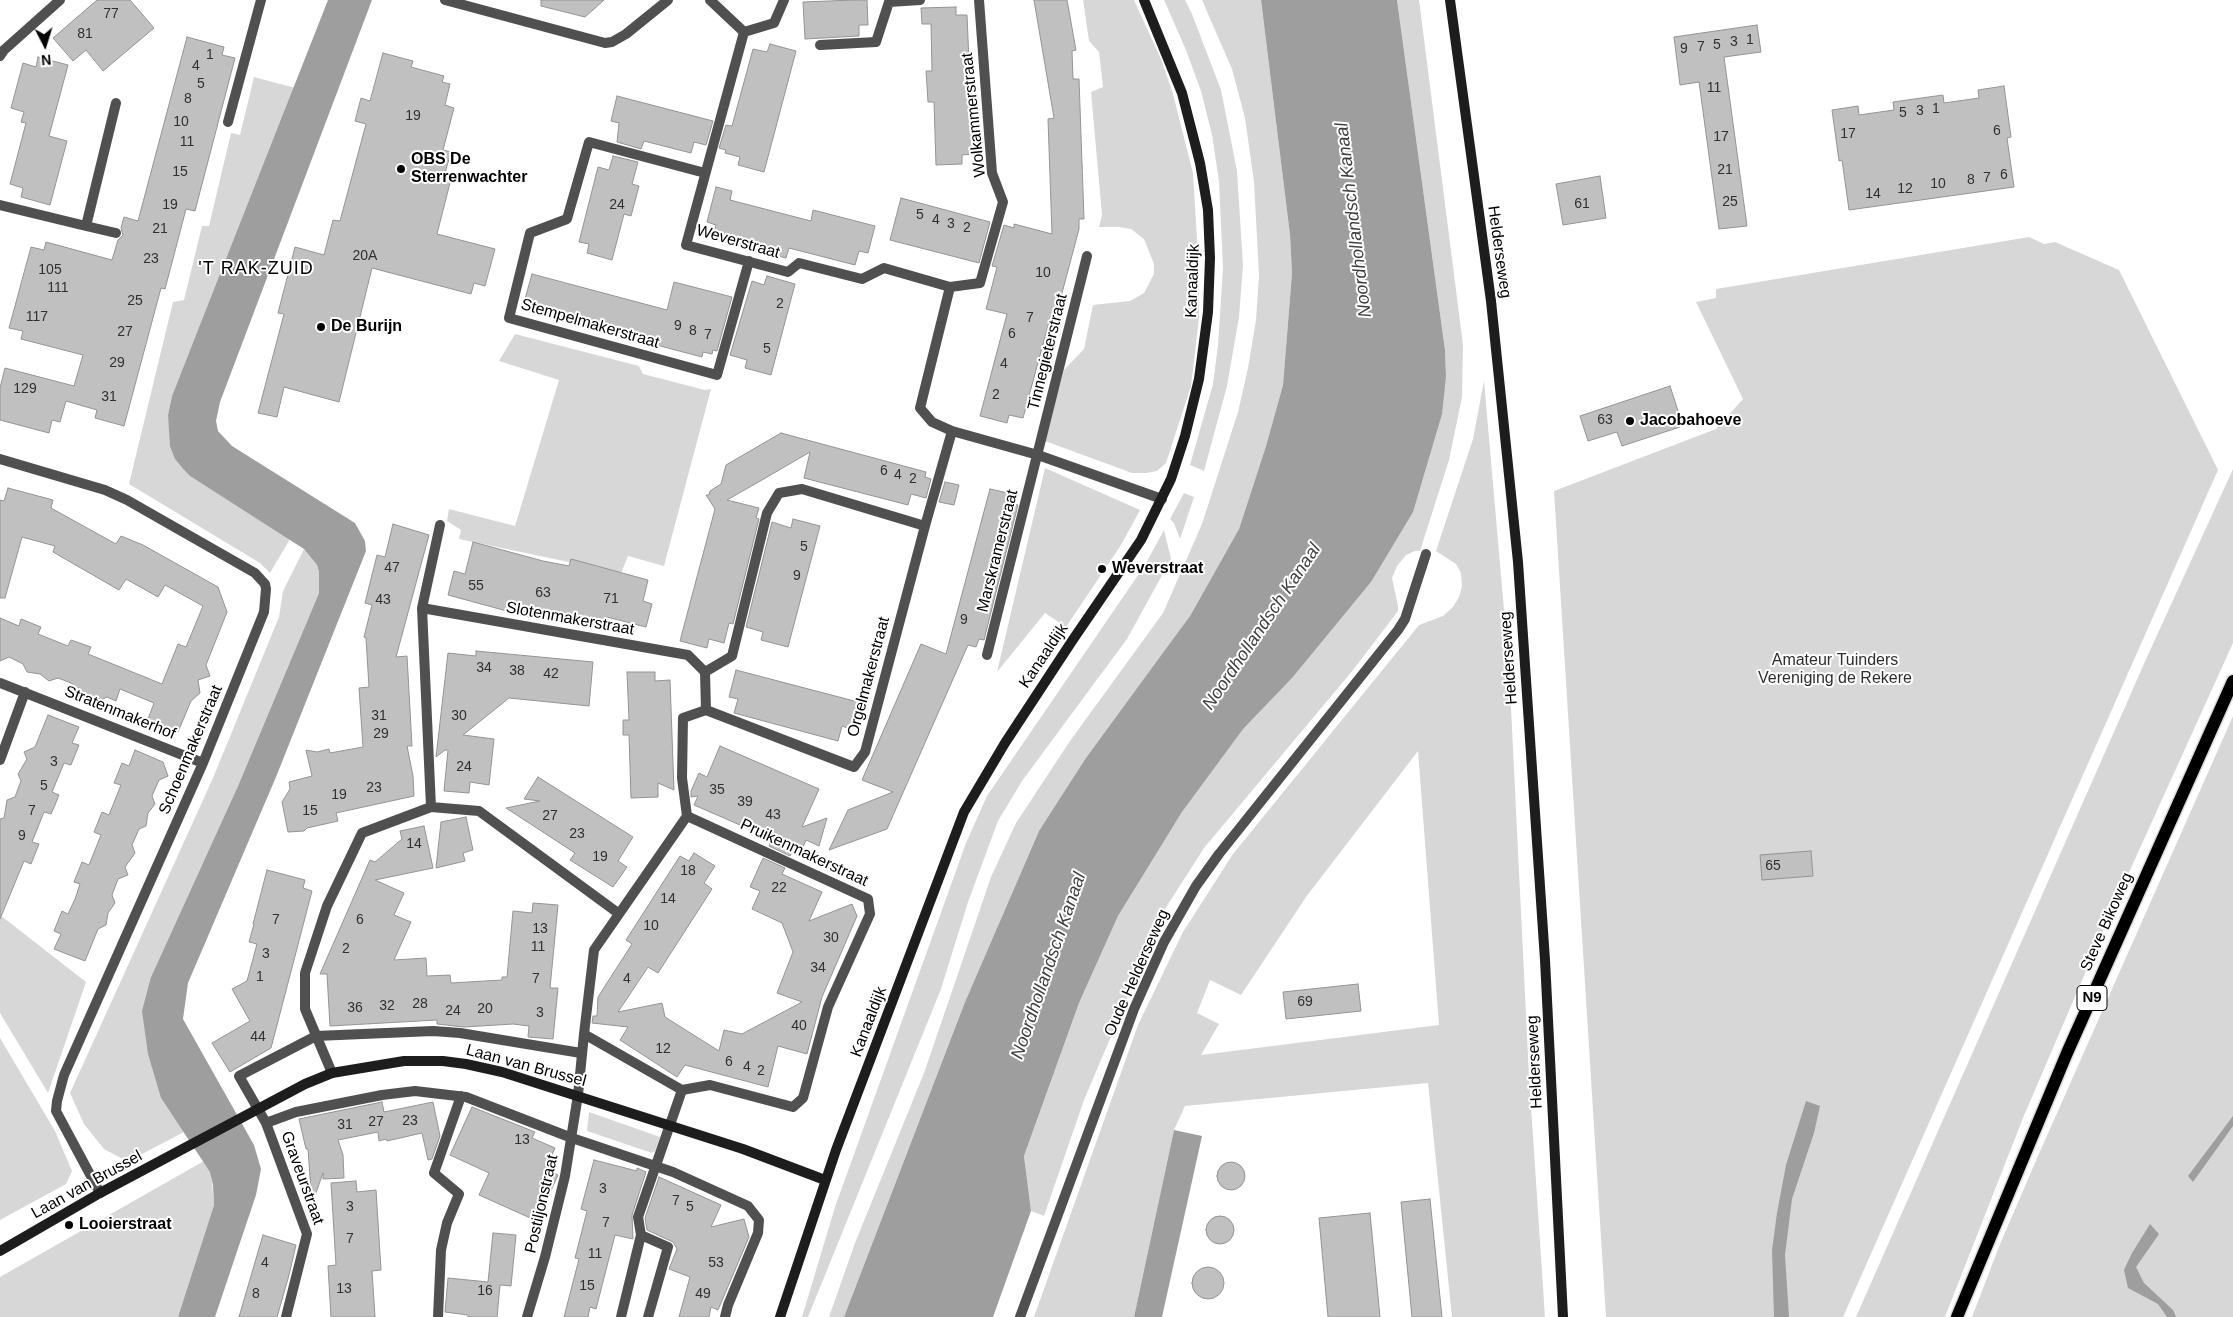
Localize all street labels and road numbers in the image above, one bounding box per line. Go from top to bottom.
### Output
street label: Wolkammerstraat [958,52,990,178]
street label: Helderseweg [1483,204,1515,300]
street label: Weverstraat [694,221,782,263]
street label: Kanaaldijk [1182,244,1204,318]
street label: Tinnegieterstraat [1024,292,1072,412]
street label: Stempelmakerstraat [519,295,661,353]
street label: Marskramerstraat [974,488,1022,614]
street label: Slotenmakerstraat [504,598,636,640]
street label: Helderseweg [1496,611,1522,705]
street label: Orgelmakerstraat [844,615,894,739]
street label: Kanaaldijk [1015,620,1073,692]
street label: Stratenmakerhof [62,682,178,744]
street label: Schoenmakerstraat [155,682,227,818]
street label: Pruikenmakerstraat [737,815,871,891]
street label: Steve Bikoweg [2077,870,2137,974]
street label: Oude Helderseweg [1100,907,1174,1039]
street label: Kanaaldijk [847,984,891,1060]
road number: N9 [2077,986,2107,1010]
street label: Helderseweg [1523,1015,1547,1109]
street label: Laan van Brussel [464,1041,588,1091]
street label: Graveurstraat [276,1129,328,1227]
street label: Laan van Brussel [28,1147,146,1223]
street label: Postiljonstraat [521,1153,563,1255]

